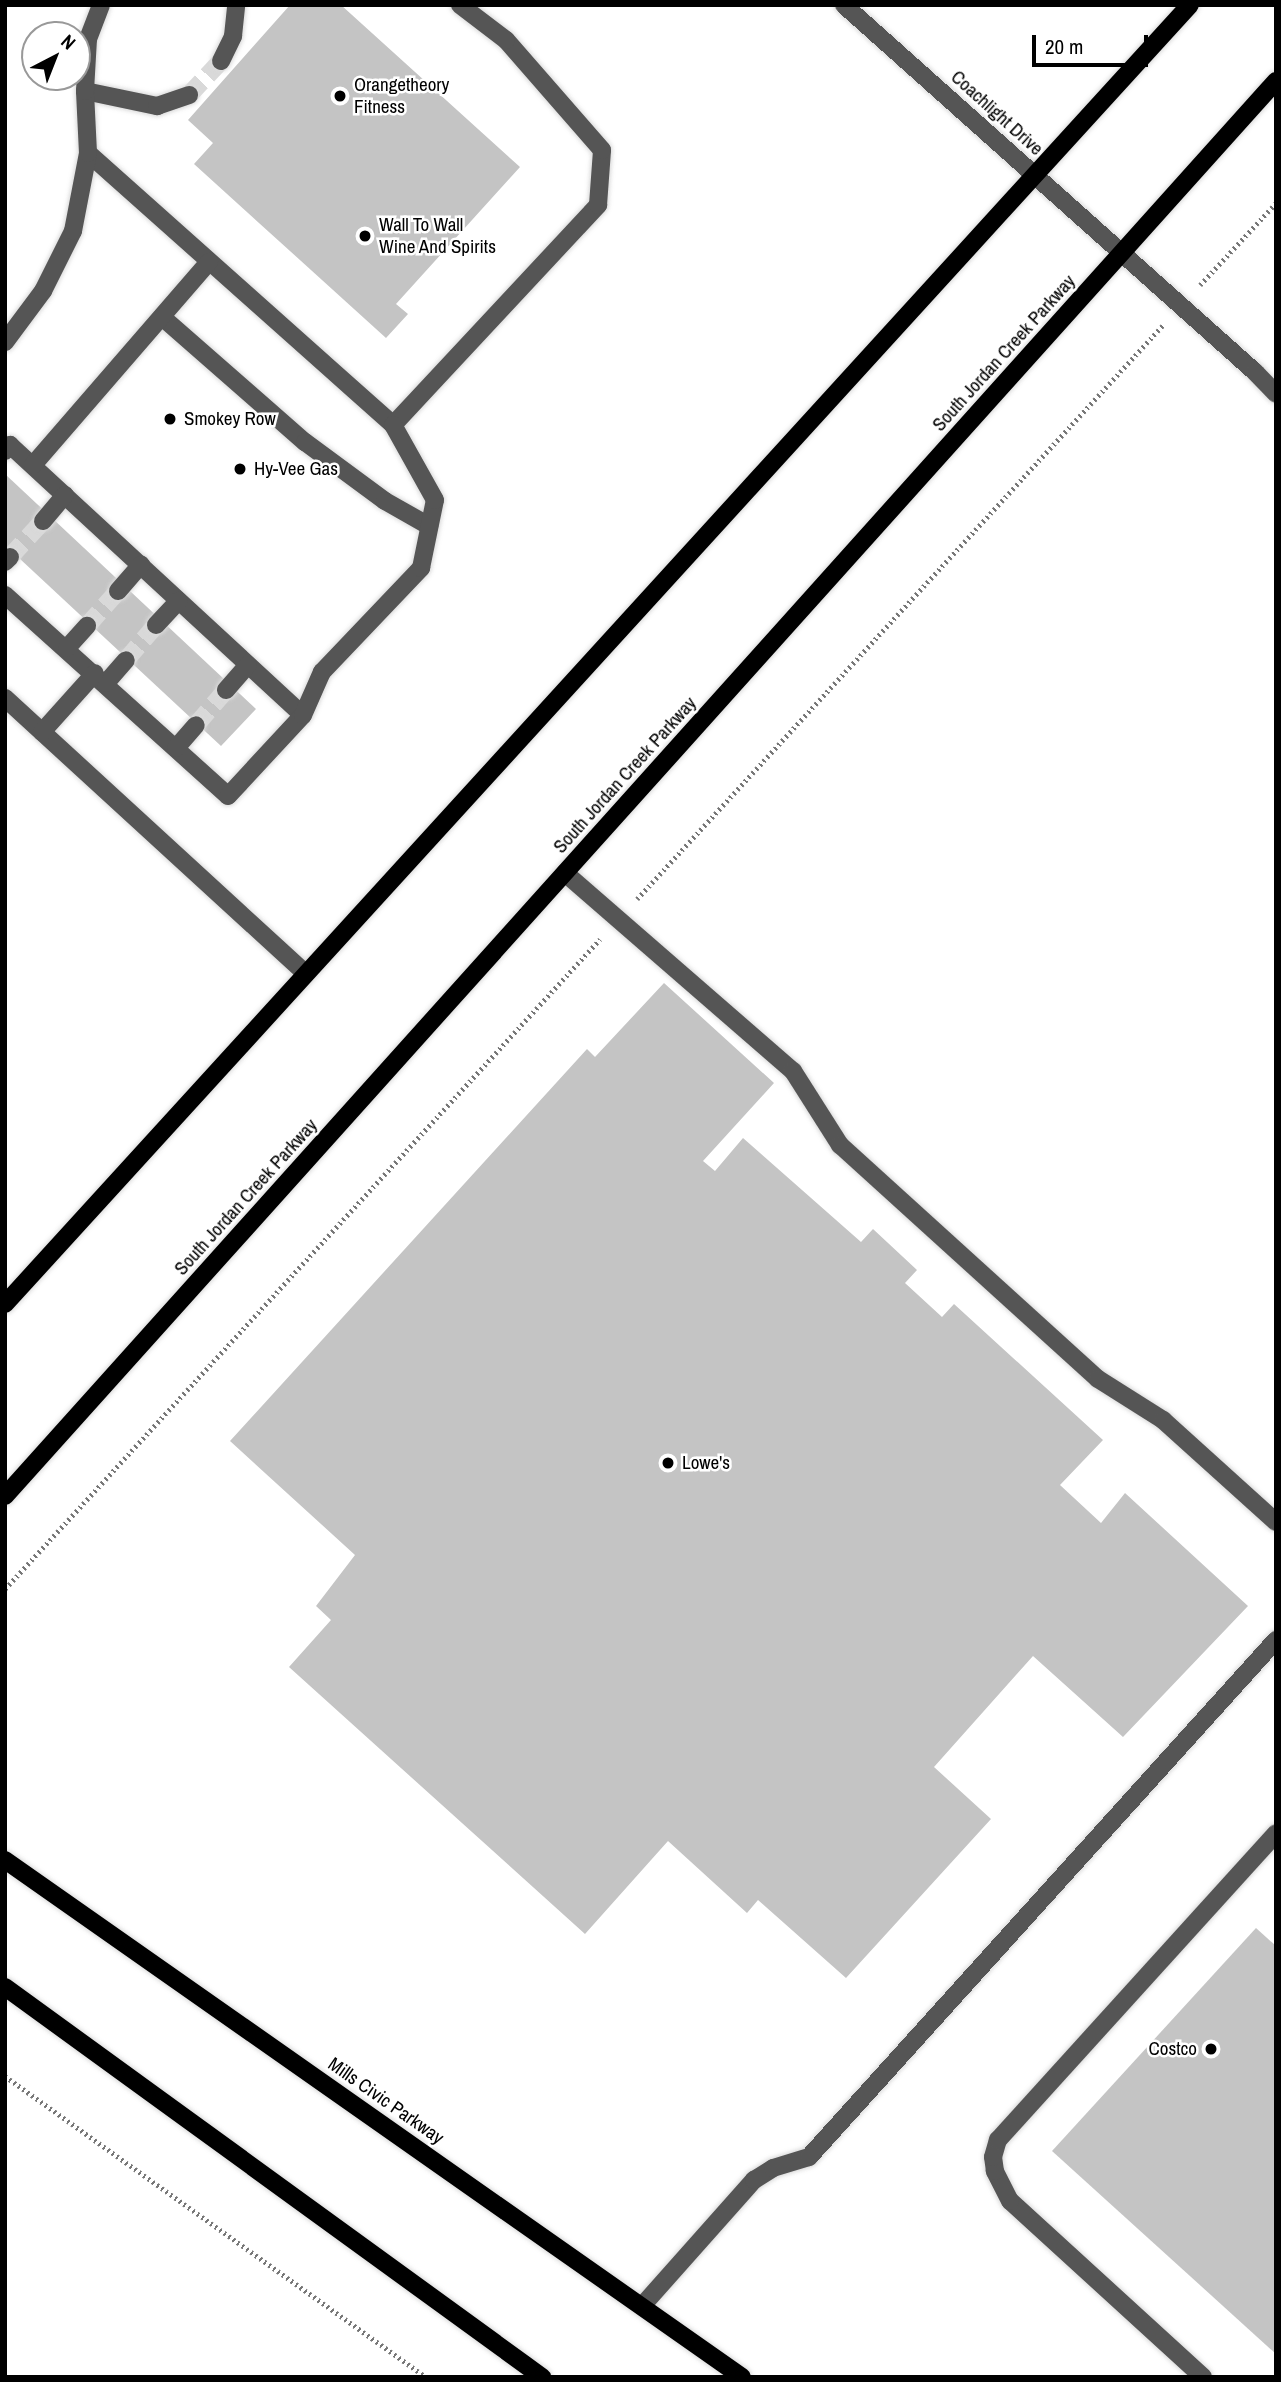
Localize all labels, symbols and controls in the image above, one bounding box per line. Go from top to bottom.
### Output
north arrow [21,21,91,91]
scale bar [1036,21,1152,65]
text: N [56,28,82,55]
text: 20 m [1045,32,1083,61]
street label: Coachlight Drive [946,66,1048,160]
place label: Orangetheory Fitness [354,74,449,118]
marker: Orangetheory Fitness [332,88,348,104]
place label: Wall To Wall Wine And Spirits [379,214,497,258]
marker: Wall To Wall Wine And Spirits [357,228,373,244]
street label: South Jordan Creek Parkway [928,270,1080,436]
place label: Smokey Row [184,408,276,430]
marker: Smokey Row [162,411,178,427]
place label: Hy-Vee Gas [254,458,338,480]
marker: Hy-Vee Gas [232,461,248,477]
street label: South Jordan Creek Parkway [549,692,701,858]
street label: South Jordan Creek Parkway [170,1114,322,1280]
place label: Lowe's [682,1452,730,1474]
marker: Lowe's [660,1455,676,1471]
place label: Costco [1149,2038,1197,2060]
marker: Costco [1203,2041,1219,2057]
street label: Mills Civic Parkway [324,2053,448,2149]

